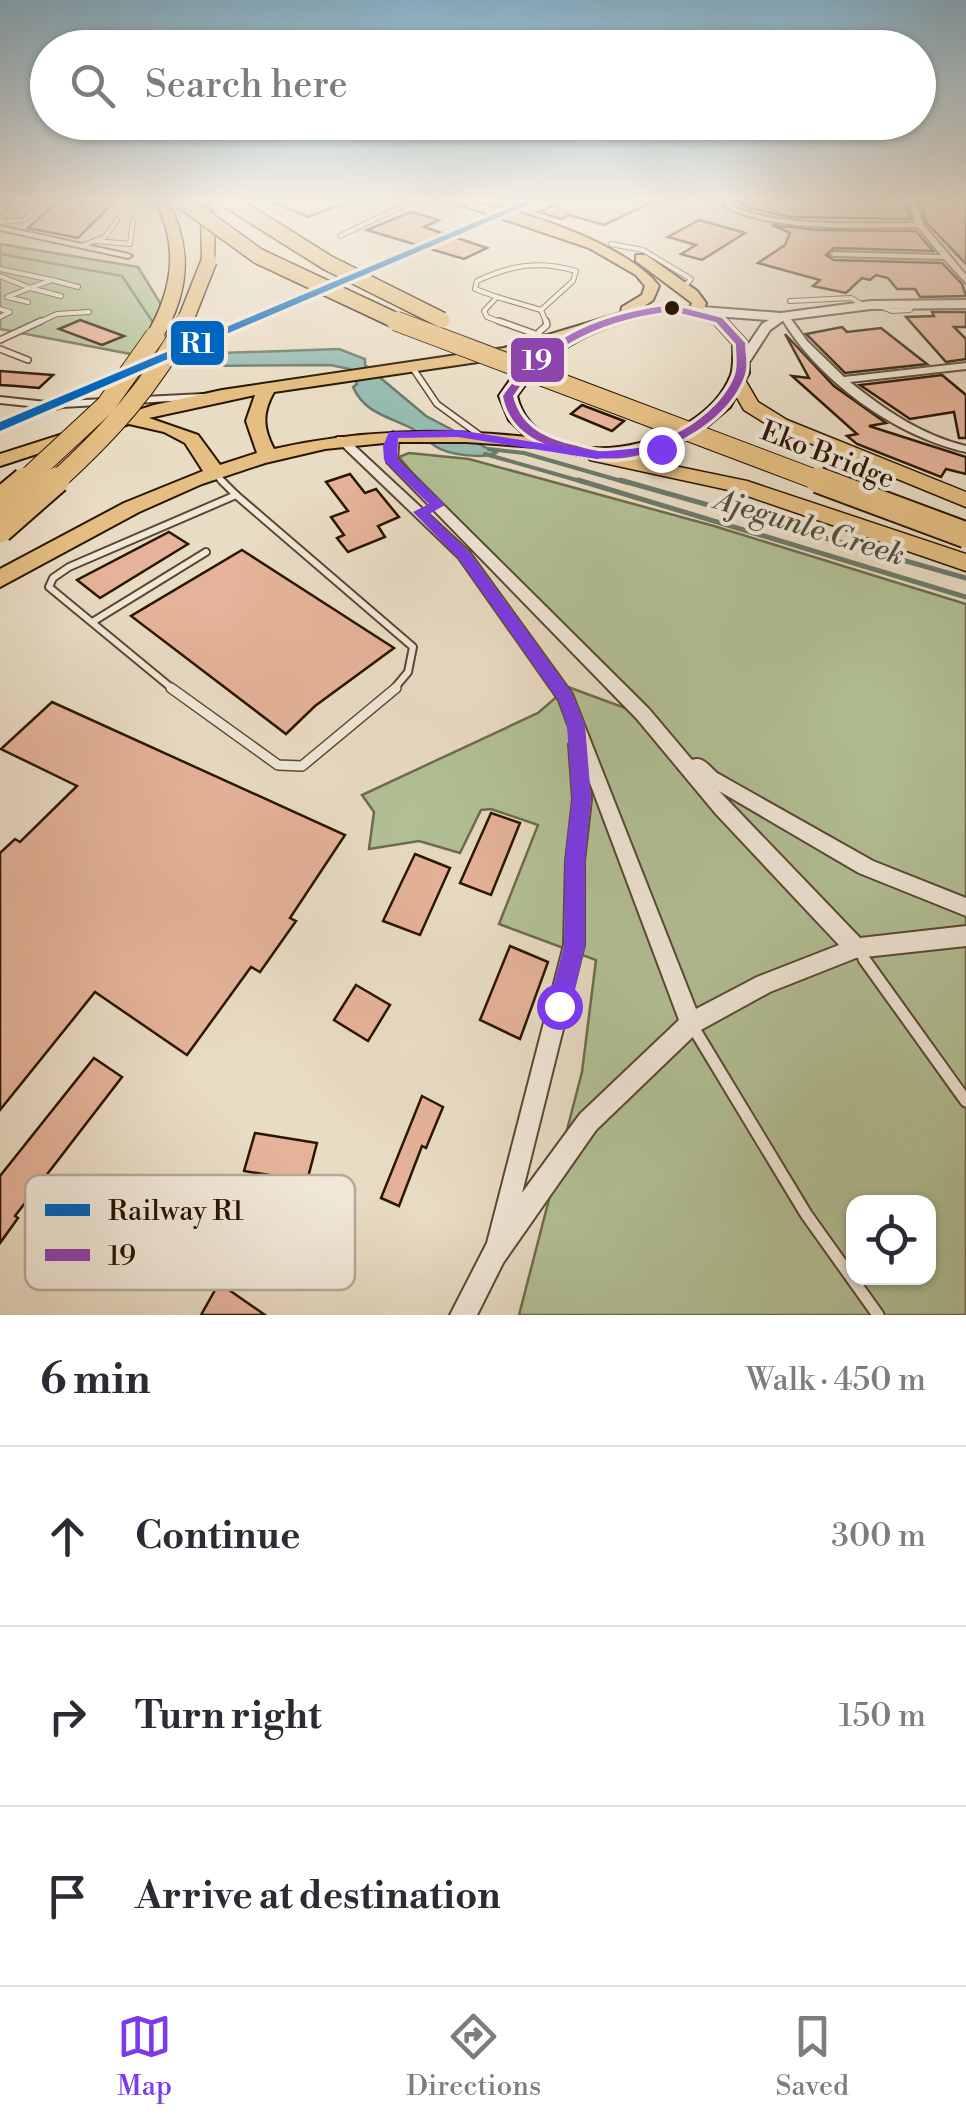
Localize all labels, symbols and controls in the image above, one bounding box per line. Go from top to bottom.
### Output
search box [30,30,936,140]
icon: search [65,58,120,113]
text: Search here [145,62,348,109]
unlabelled marker [662,298,682,318]
line badge: R1 [169,319,226,367]
text: R1 [180,327,215,362]
line badge: 19 [509,336,566,384]
text: 19 [522,344,552,379]
street label: Eko Bridge [755,414,900,497]
route end [639,427,685,473]
water label: Ajegunle Creek [708,480,909,575]
route start [537,984,583,1030]
legend [25,1175,355,1290]
text: Railway R1 [108,1194,244,1229]
map controls [846,1195,936,1285]
button: locate [846,1195,936,1285]
text: 19 [108,1239,136,1274]
text: 6 min [40,1354,151,1407]
text: Walk · 450 m [746,1360,926,1400]
icon: ahead [40,1509,95,1564]
text: Continue [135,1513,300,1560]
text: 300 m [831,1516,926,1556]
icon: right [40,1689,95,1744]
text: Turn right [135,1693,321,1740]
text: 150 m [839,1696,926,1736]
icon: arrive [40,1869,95,1924]
text: Arrive at destination [135,1873,501,1920]
tab: Map [117,2009,172,2104]
tab: Directions [406,2009,541,2104]
tab: Saved [775,2009,849,2104]

